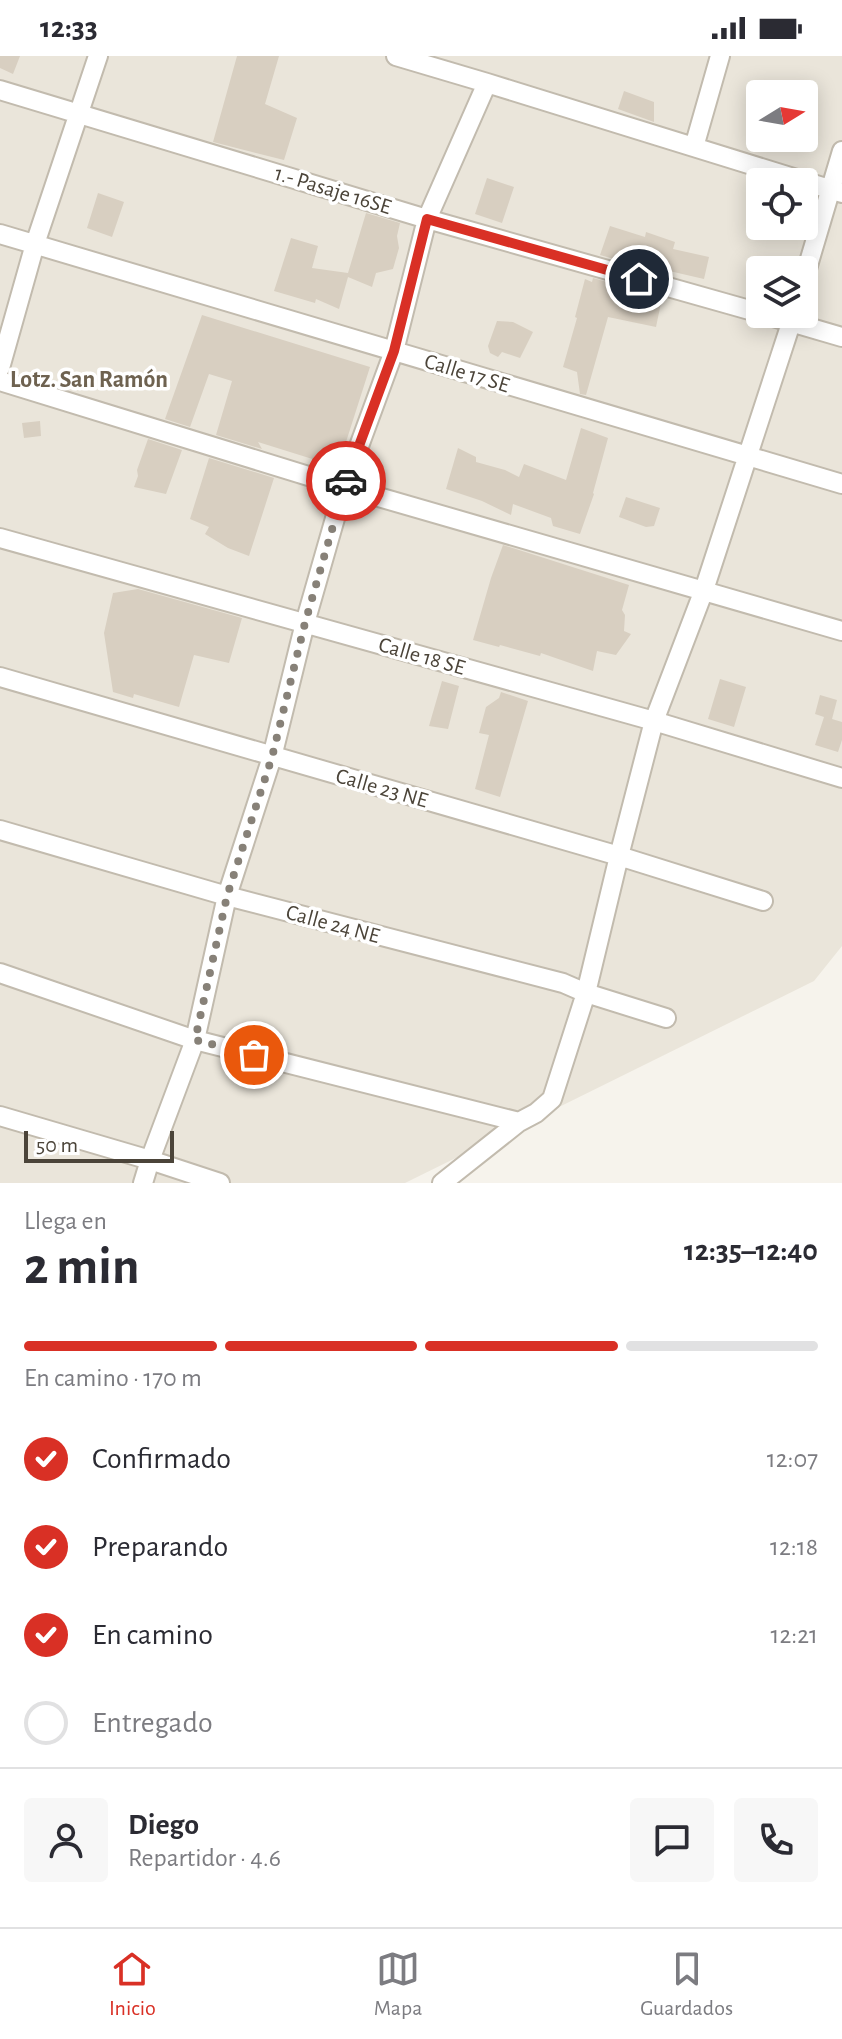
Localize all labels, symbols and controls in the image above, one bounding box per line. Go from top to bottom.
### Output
text: 12:33 [40,13,98,43]
north arrow [746,80,818,152]
map controls [746,80,818,328]
street label: 1.- Pasaje 16SE [272,162,394,218]
button: locate [746,168,818,240]
pin [605,245,673,313]
button: layers [746,256,818,328]
icon: home [617,257,661,301]
street label: Calle 17 SE [422,350,512,396]
district label: Lotz. San Ramón [10,368,168,392]
courier [306,441,386,521]
icon: car [324,459,368,503]
street label: Calle 18 SE [376,633,468,679]
street label: Calle 23 NE [334,764,431,812]
street label: Calle 24 NE [284,901,383,947]
pin [220,1021,288,1089]
icon: bag [232,1033,276,1077]
scale bar [24,1127,174,1163]
text: 50 m [36,1134,78,1156]
text: Llega en [24,1208,107,1234]
text: 12:35–12:40 [684,1236,818,1266]
text: 2 min [24,1241,139,1293]
text: En camino · 170 m [24,1365,202,1391]
icon: check [24,1437,68,1481]
text: Confirmado [92,1444,231,1474]
text: 12:07 [767,1446,818,1472]
icon: check [24,1525,68,1569]
text: Preparando [92,1532,228,1562]
text: 12:18 [770,1534,818,1560]
icon: check [24,1613,68,1657]
text: En camino [92,1620,213,1650]
text: 12:21 [770,1622,818,1648]
text: Entregado [92,1708,213,1738]
button: person [24,1798,108,1882]
button: chat [630,1798,714,1882]
button: phone [734,1798,818,1882]
text: Diego [128,1810,199,1840]
text: Repartidor · 4.6 [128,1845,281,1871]
tab: Inicio [109,1947,156,2021]
tab: Mapa [374,1947,422,2021]
tab: Guardados [640,1947,733,2021]

